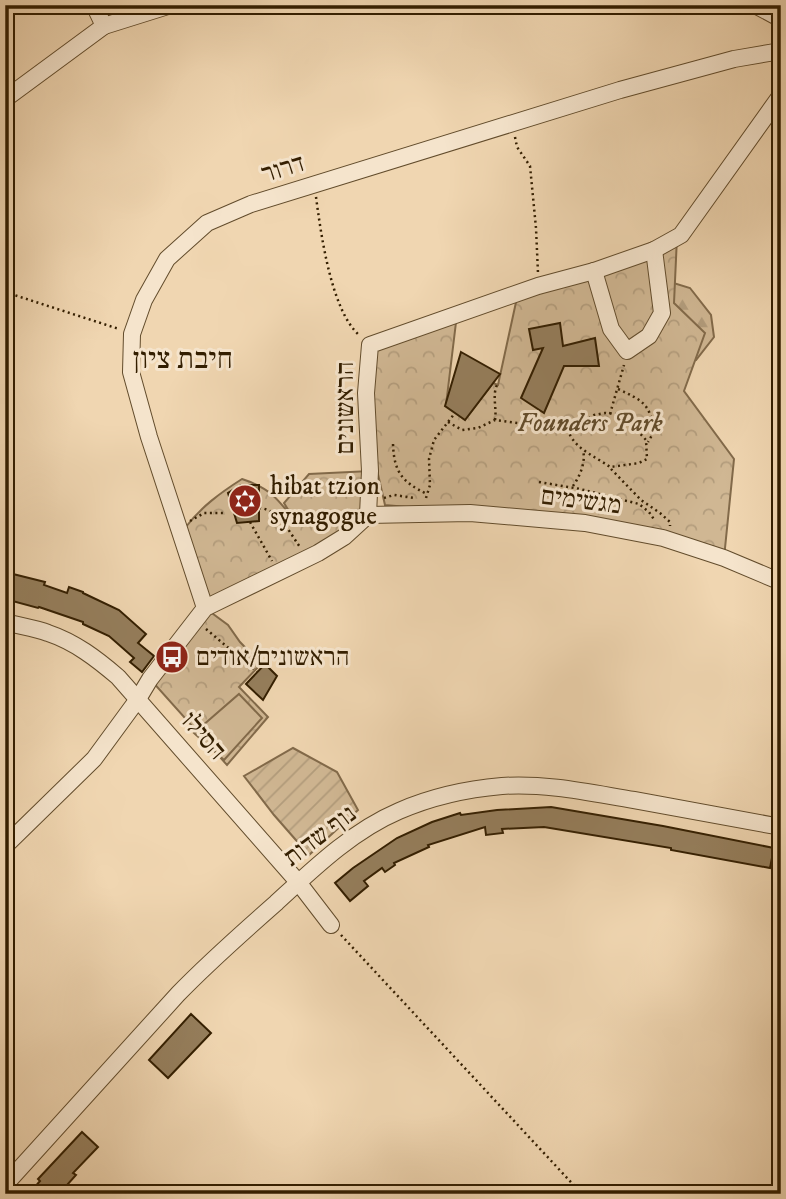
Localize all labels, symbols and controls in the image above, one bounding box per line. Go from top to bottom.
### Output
street label: דרור [257,147,309,191]
district label: חיבת ציון [133,341,233,378]
street label: הראשונים [329,362,362,454]
park label: Founders Park [517,407,663,440]
place label: hibat tzion synagogue [270,470,380,533]
street label: מגשימים [539,480,623,522]
synagogue icon: hibat tzion synagogue [226,482,264,520]
bus stop icon: הראשונים/אודים [153,638,191,676]
place label: הראשונים/אודים [196,641,350,674]
street label: הסילו [173,705,233,767]
street label: נוף שדות [277,798,363,874]

